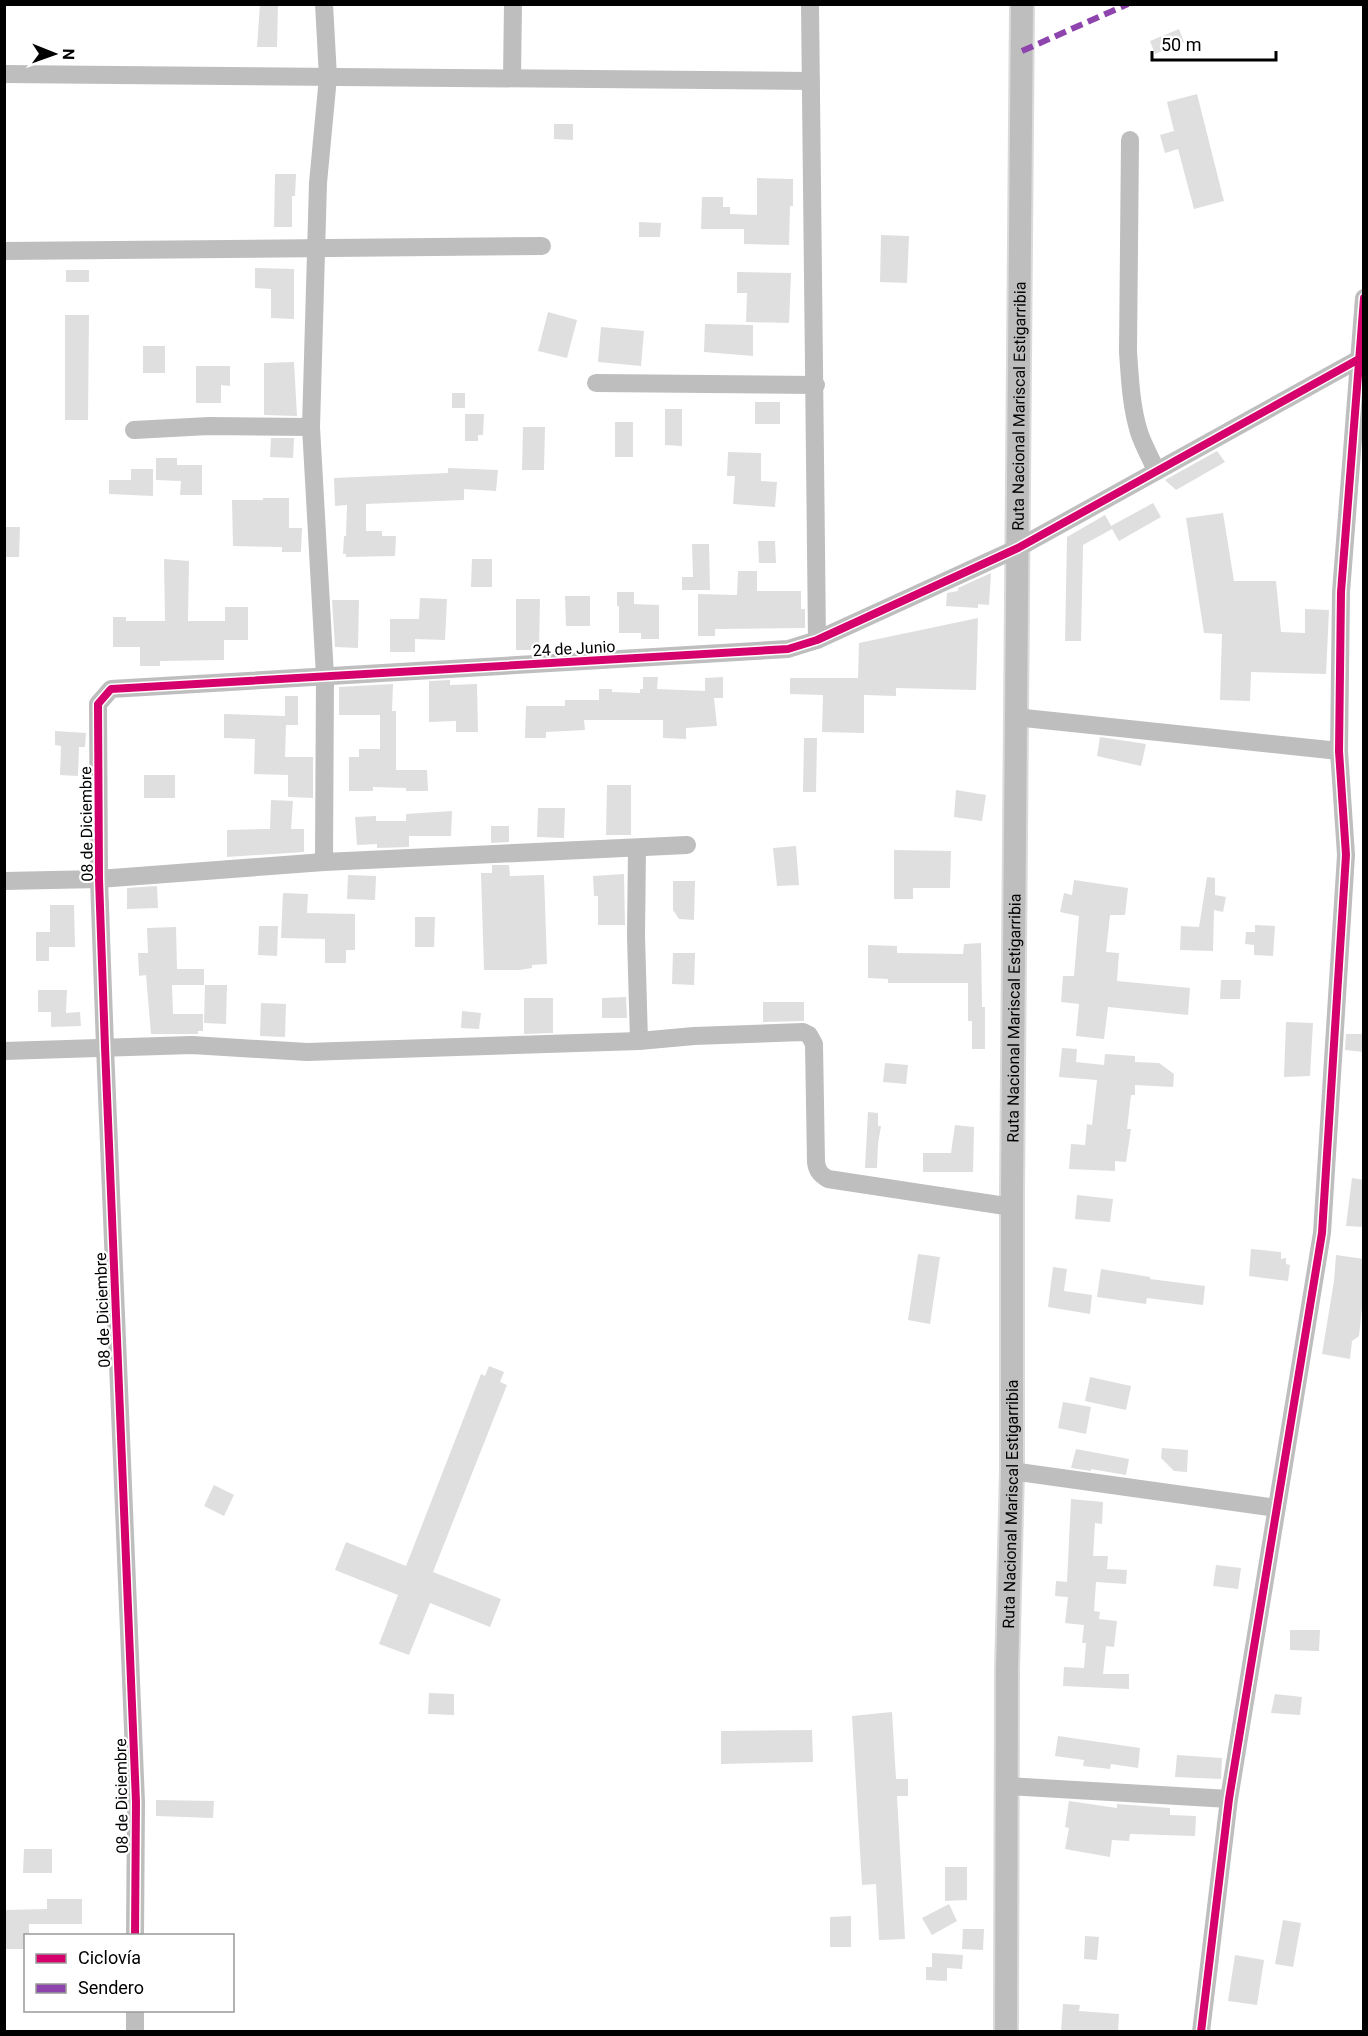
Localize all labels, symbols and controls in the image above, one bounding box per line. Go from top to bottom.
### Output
north arrow [24,24,84,84]
scale bar [1152,24,1276,62]
text: 50 m [1161,34,1201,55]
text: N [59,48,78,60]
street label: Ruta Nacional Mariscal Estigarribia [1009,281,1030,531]
street label: 24 de Junio [532,637,616,660]
street label: 08 de Diciembre [76,766,97,882]
street label: Ruta Nacional Mariscal Estigarribia [1003,893,1025,1143]
street label: 08 de Diciembre [91,1252,114,1368]
street label: Ruta Nacional Mariscal Estigarribia [999,1379,1022,1629]
street label: 08 de Diciembre [111,1738,132,1854]
legend [24,1934,234,2012]
text: Ciclovía [78,1947,141,1968]
text: Sendero [78,1977,144,1998]

